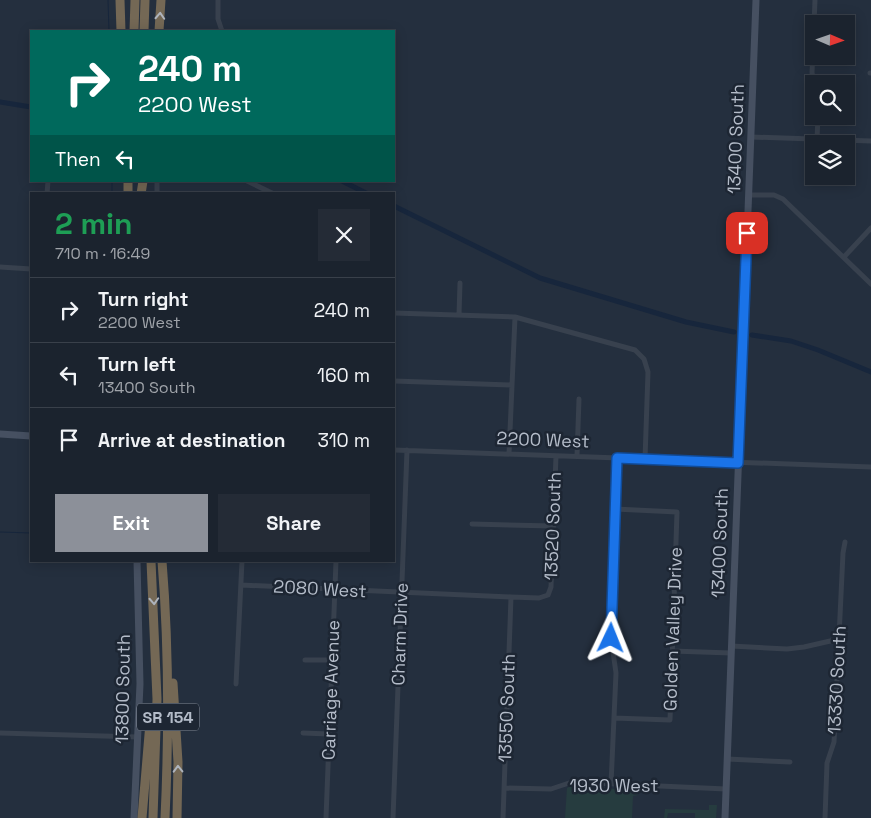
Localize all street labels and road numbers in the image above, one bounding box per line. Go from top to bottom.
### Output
street label: 13400 South [722,84,749,194]
street label: 2200 West [496,426,590,453]
street label: 13520 South [539,471,566,581]
street label: 13400 South [706,488,733,598]
street label: Golden Valley Drive [658,547,687,711]
street label: 2080 West [273,575,367,602]
street label: Charm Drive [386,582,413,686]
street label: Carriage Avenue [317,620,344,760]
street label: 13330 South [822,625,851,735]
street label: 13800 South [110,634,135,744]
street label: 13550 South [493,653,520,763]
road number: SR 154 [137,704,199,730]
street label: 1930 West [569,774,659,797]

